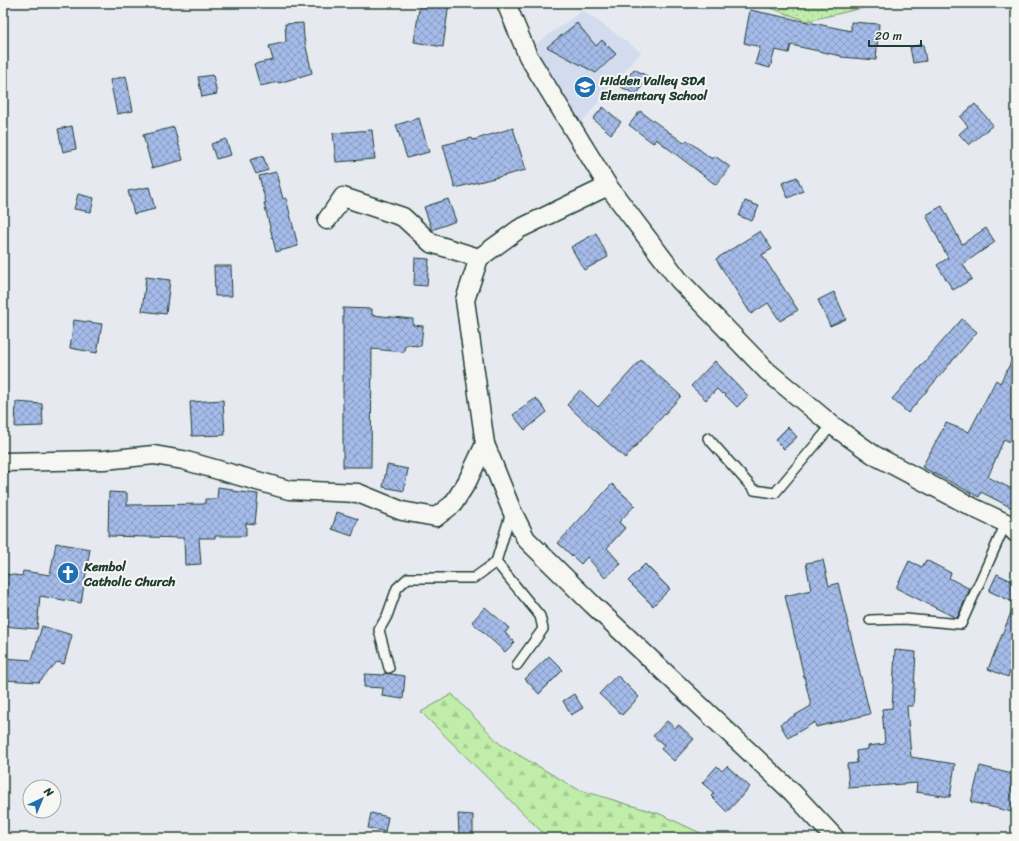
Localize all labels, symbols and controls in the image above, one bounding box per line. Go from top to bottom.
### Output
scale bar [869,22,921,48]
text: 20 m [875,25,902,47]
place label: Hidden Valley SDA Elementary School [599,69,709,107]
school or university icon: Hidden Valley SDA Elementary School [572,74,598,100]
place label: Kembol Catholic Church [83,555,176,593]
church icon: Kembol Catholic Church [55,560,81,586]
north arrow [22,779,62,819]
text: N [39,782,58,802]

